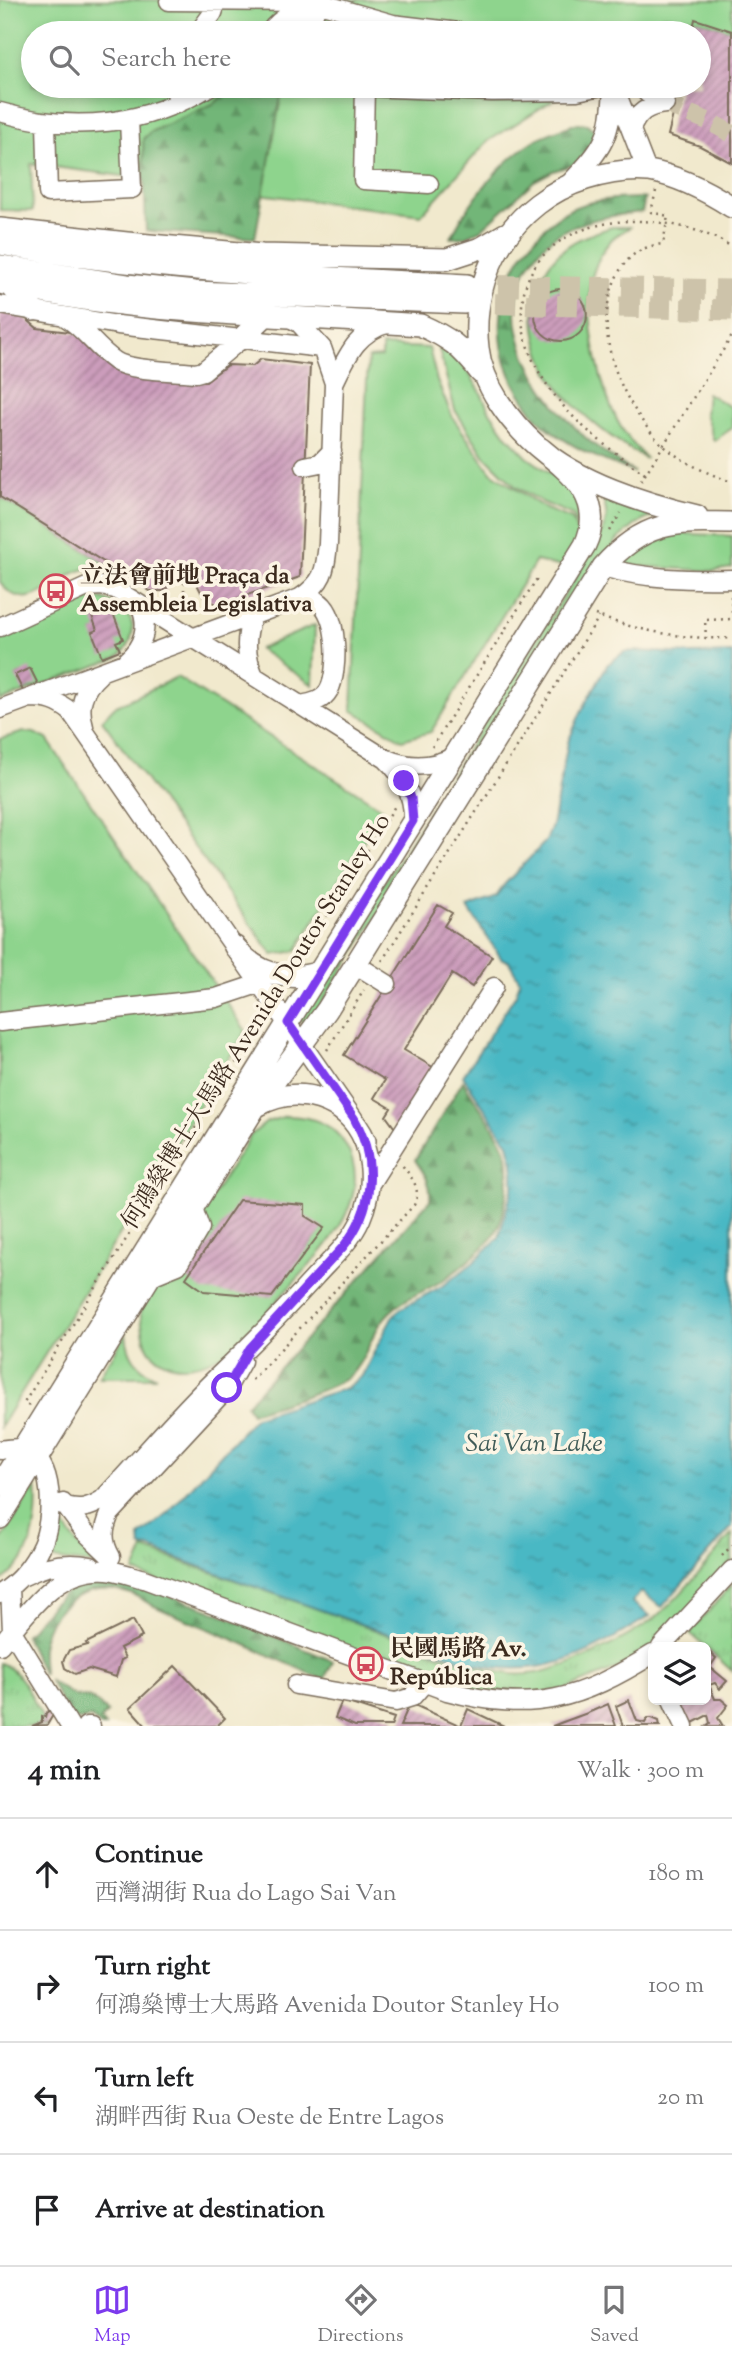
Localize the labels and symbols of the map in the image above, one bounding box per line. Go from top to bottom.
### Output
place label: 立法會前地 Praça da Assembleia Legislativa [80,560,313,622]
bus stop icon: 立法會前地 Praça da Assembleia Legislativa [37,572,75,610]
route end [388,765,419,796]
street label: 何鴻燊博士大馬路 Avenida Doutor Stanley Ho [114,808,400,1236]
route start [211,1372,242,1403]
water label: Sai Van Lake [465,1426,603,1463]
place label: 民國馬路 Av. República [390,1633,527,1695]
bus stop icon: 民國馬路 Av. República [347,1645,385,1683]

